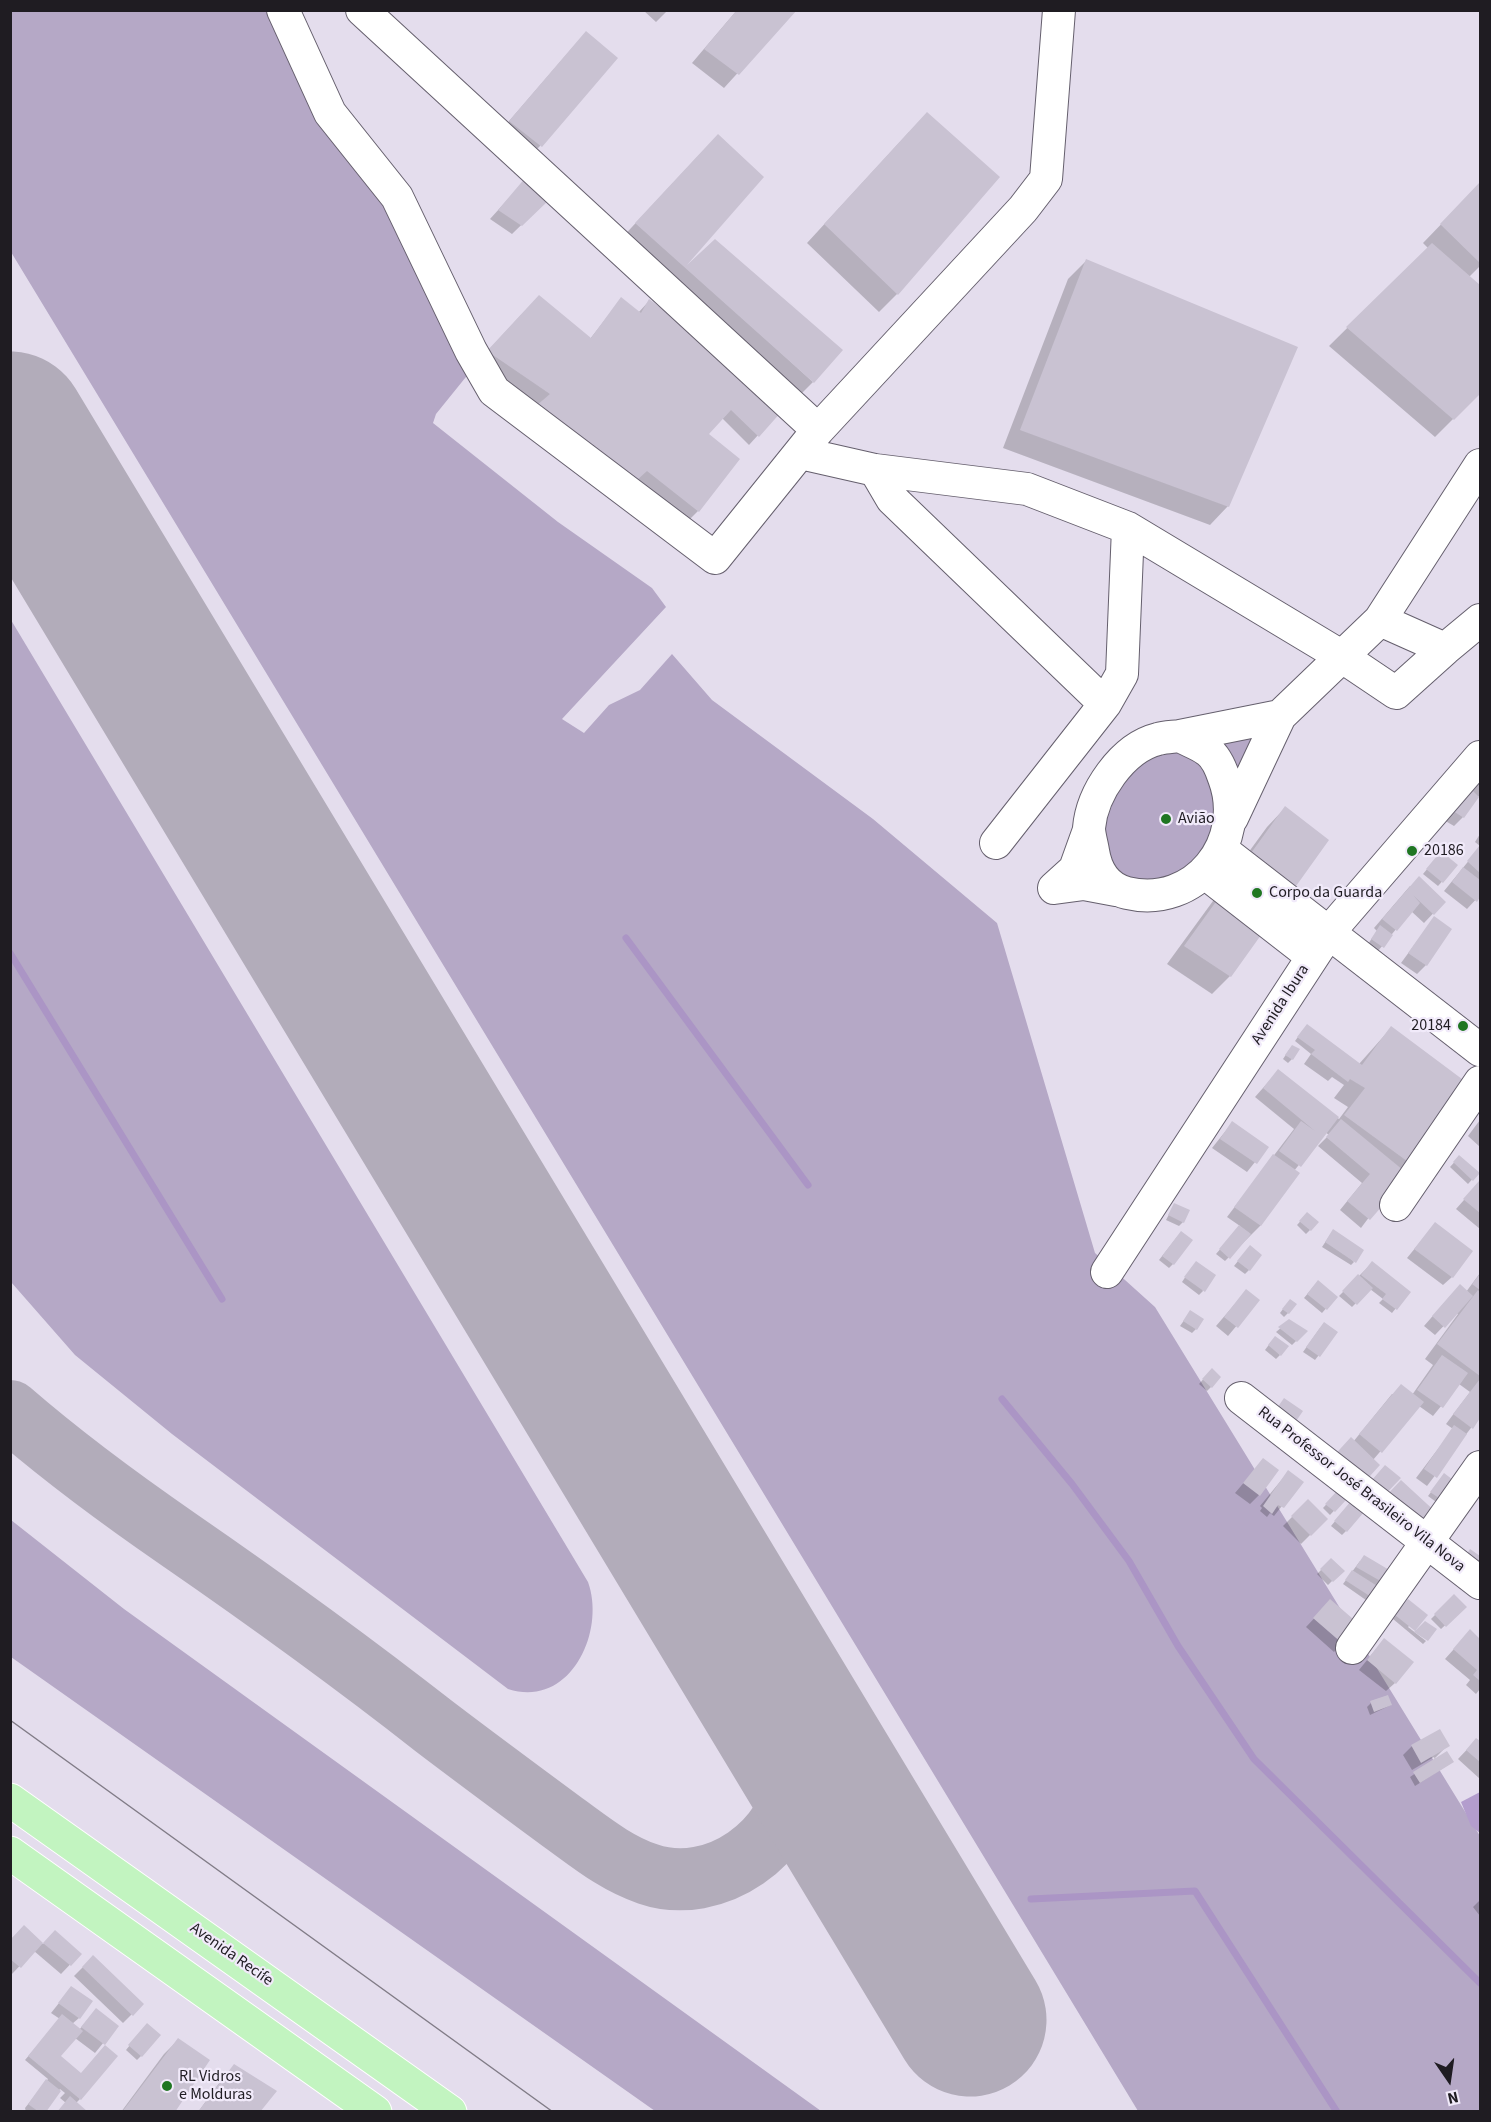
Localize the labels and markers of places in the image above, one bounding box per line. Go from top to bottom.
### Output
place label: Avião [1178,809,1215,829]
marker: Avião [1159,812,1173,826]
place label: 20186 [1424,841,1464,861]
marker: 20186 [1405,844,1419,858]
place label: Corpo da Guarda [1269,883,1382,903]
marker: Corpo da Guarda [1250,886,1264,900]
place label: 20184 [1411,1016,1451,1036]
marker: 20184 [1456,1019,1470,1033]
place label: RL Vidros e Molduras [179,2067,252,2105]
marker: RL Vidros e Molduras [160,2079,174,2093]

